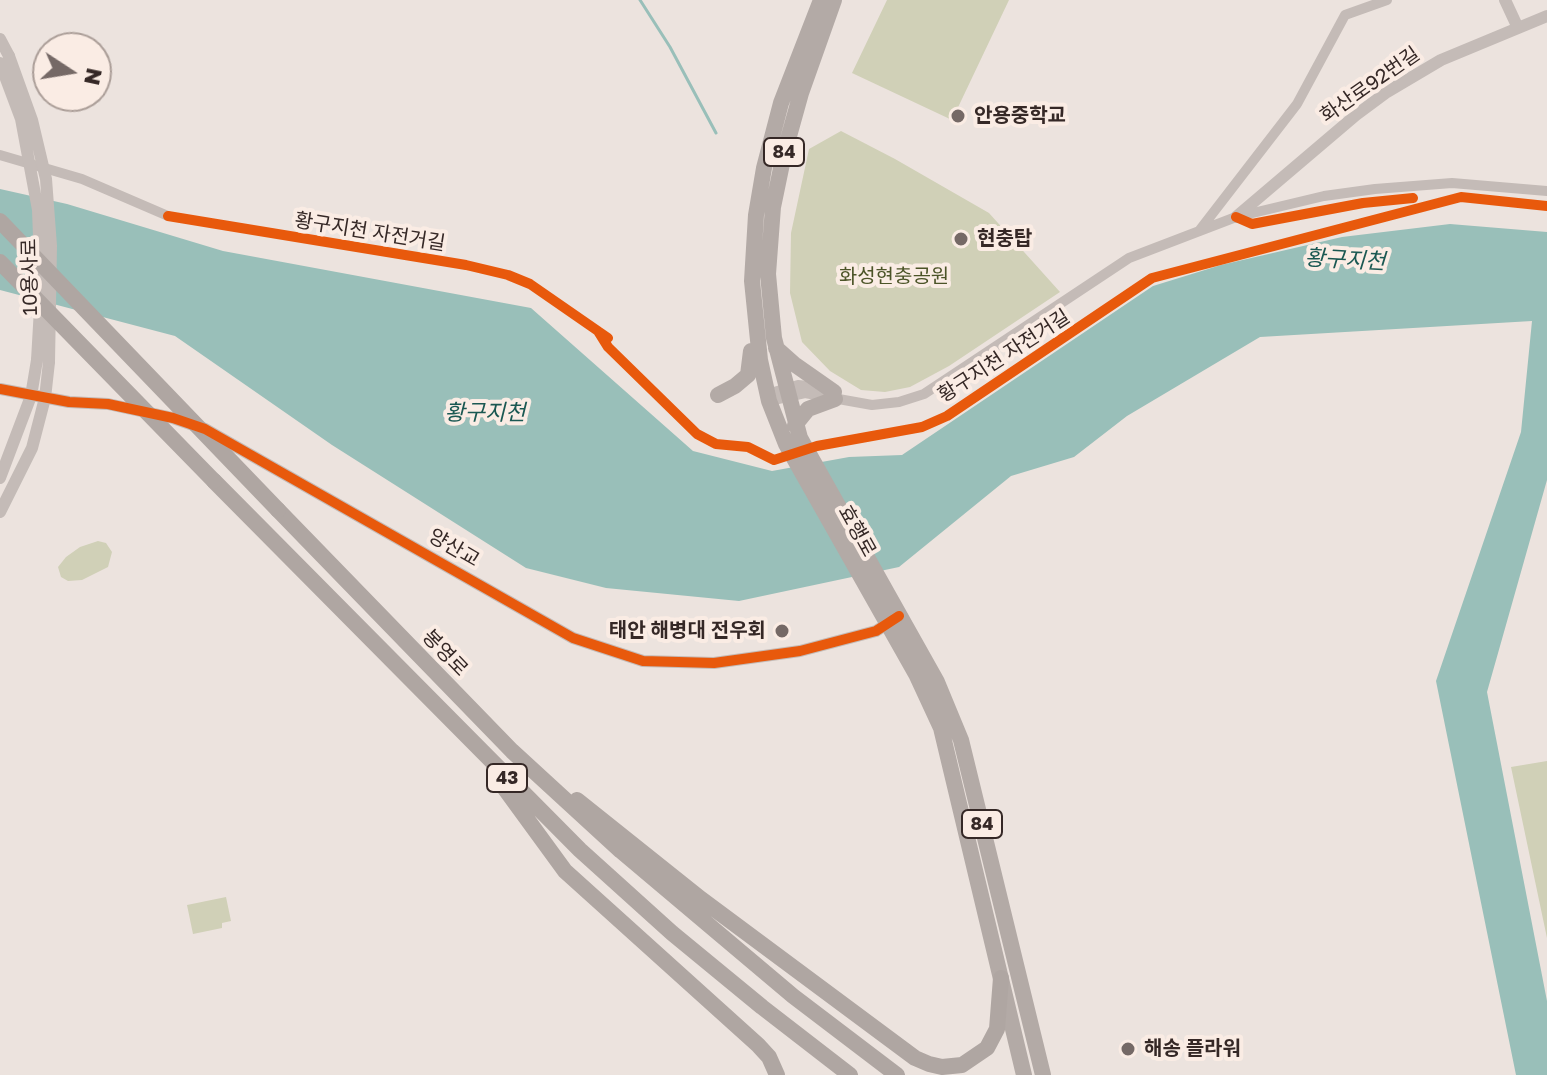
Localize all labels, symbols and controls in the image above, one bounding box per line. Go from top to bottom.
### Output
north arrow [32,32,112,112]
street label: 화산로92번길 [1316,42,1424,128]
text: N [79,66,109,88]
place label: 안용중학교 [974,104,1066,128]
marker: 안용중학교 [949,107,967,125]
road number: 84 [764,138,804,166]
street label: 황구지천 자전거길 [293,208,447,256]
place label: 현충탑 [977,227,1032,251]
marker: 현충탑 [952,230,970,248]
street label: 10용사로 [17,238,43,316]
water label: 황구지천 [1304,245,1386,275]
park label: 화성현충공원 [839,265,949,289]
street label: 황구지천 자전거길 [934,304,1074,408]
water label: 황구지천 [445,400,525,426]
street label: 효행로 [833,501,881,561]
street label: 양산교 [424,524,484,572]
place label: 태안 해병대 전우회 [609,619,766,643]
marker: 태안 해병대 전우회 [773,622,791,640]
street label: 봉영로 [417,625,473,681]
road number: 43 [487,764,527,792]
road number: 84 [962,810,1002,838]
place label: 해송 플라워 [1144,1037,1241,1061]
marker: 해송 플라워 [1119,1040,1137,1058]

